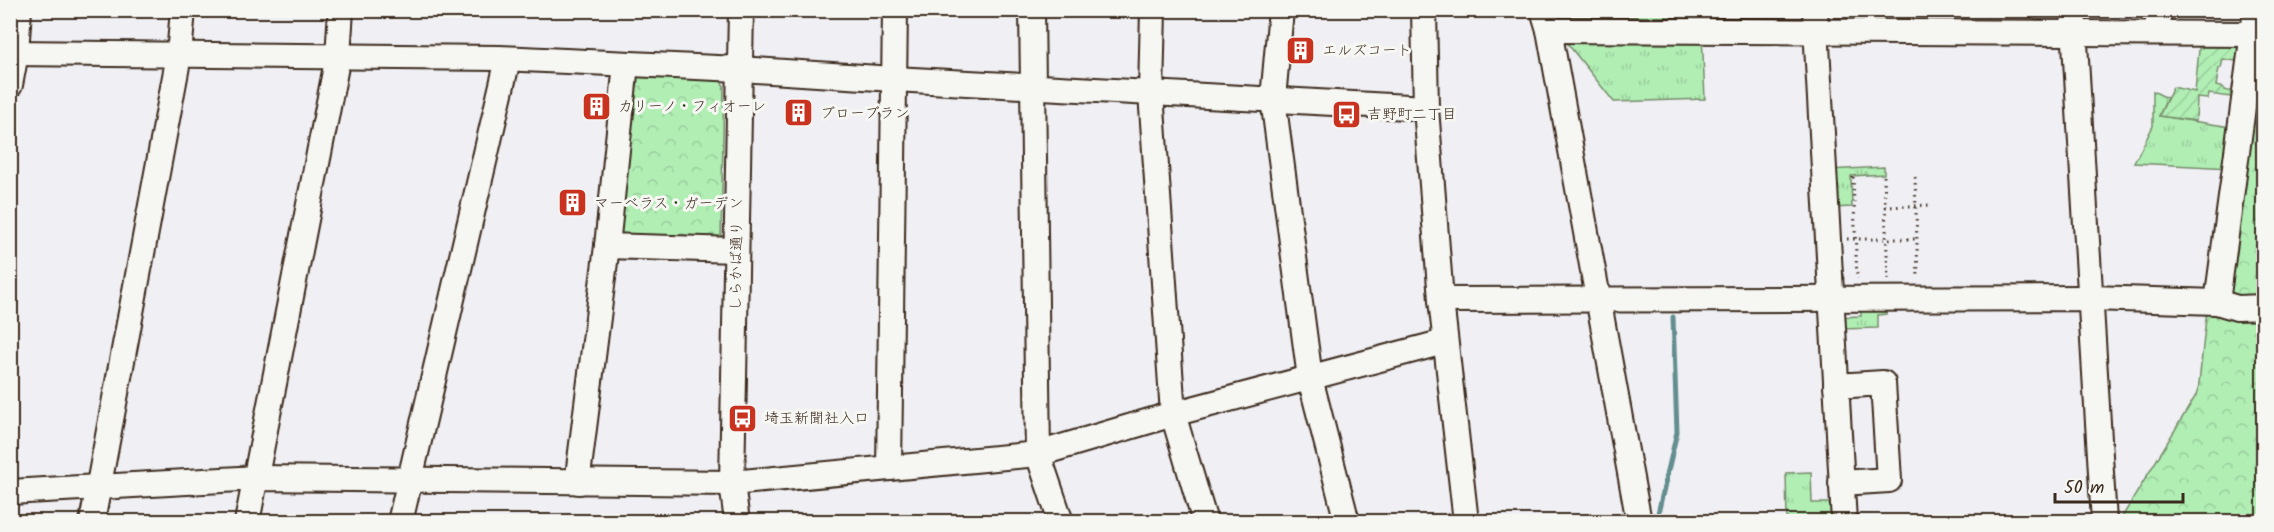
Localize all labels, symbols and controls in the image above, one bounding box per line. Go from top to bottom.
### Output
building icon: エルズコート [1285,34,1317,66]
place label: エルズコート [1322,39,1412,63]
building icon: カリーノ・フィオーレ [581,90,613,122]
place label: カリーノ・フィオーレ [618,95,766,119]
building icon: ブローブラン [783,97,815,129]
bus stop icon: 吉野町二丁目 [1330,98,1362,130]
place label: ブローブラン [820,102,909,126]
place label: 吉野町二丁目 [1367,103,1457,127]
building icon: マーベラス・ガーデン [557,187,589,219]
place label: マーベラス・ガーデン [594,192,743,216]
street label: しらかば通り [724,221,750,311]
bus stop icon: 埼玉新聞社入口 [727,402,759,434]
place label: 埼玉新聞社入口 [764,407,869,431]
scale bar [2055,466,2182,504]
text: 50 m [2064,474,2104,503]

